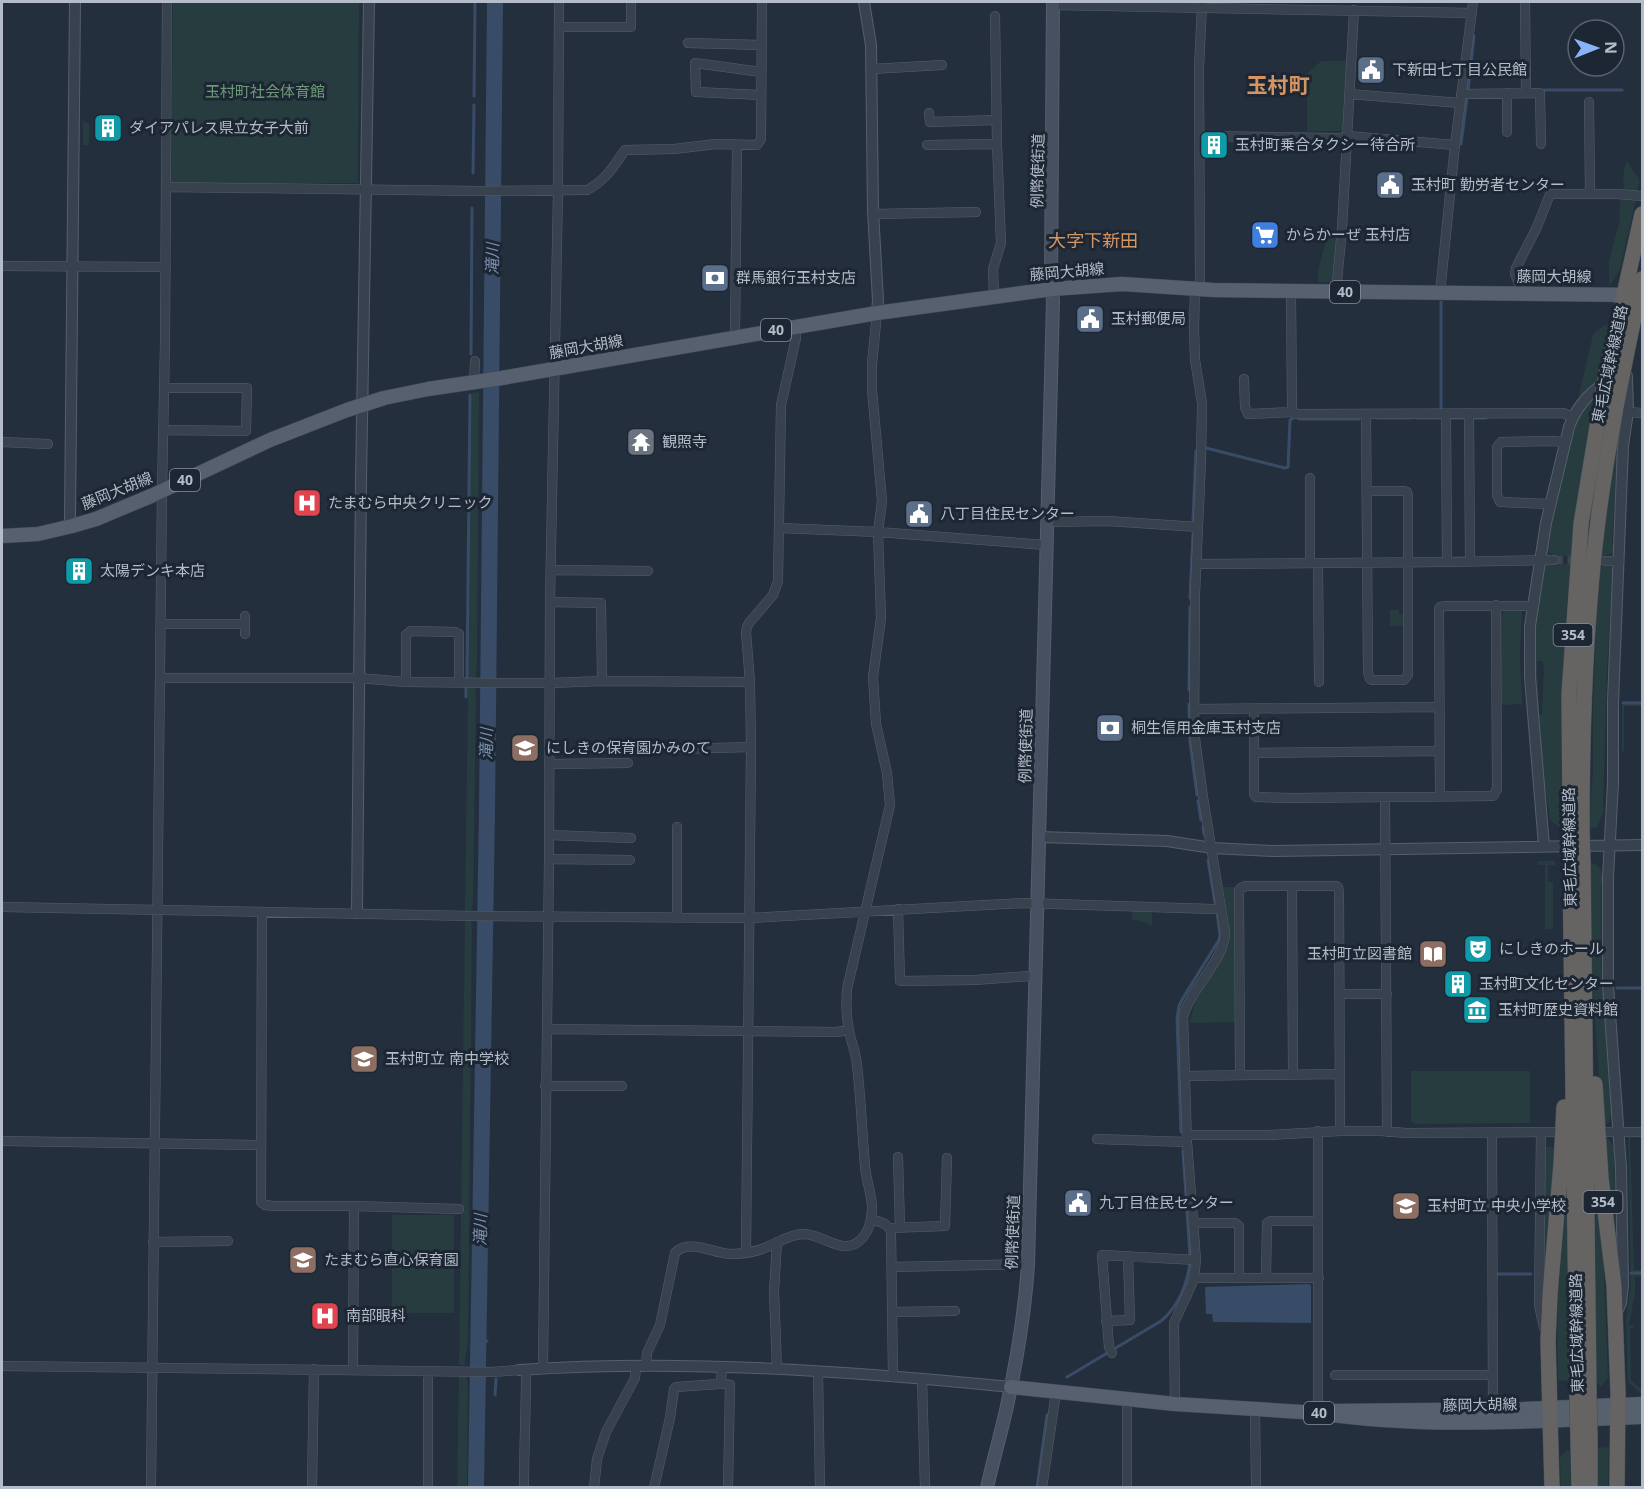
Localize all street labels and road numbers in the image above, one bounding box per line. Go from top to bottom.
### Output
street label: 例幣使街道 [1026,133,1048,209]
street label: 藤岡大胡線 [1029,258,1105,284]
street label: 藤岡大胡線 [1516,266,1592,286]
road number: 40 [1330,281,1360,303]
street label: 東毛広域幹線道路 [1587,303,1631,425]
road number: 40 [761,319,791,341]
street label: 藤岡大胡線 [547,330,625,362]
street label: 藤岡大胡線 [78,467,155,513]
road number: 40 [170,469,200,491]
road number: 354 [1554,624,1592,646]
street label: 例幣使街道 [1014,708,1036,784]
street label: 東毛広域幹線道路 [1558,787,1580,907]
road number: 354 [1584,1191,1622,1213]
street label: 例幣使街道 [1001,1194,1023,1270]
street label: 東毛広域幹線道路 [1565,1273,1587,1393]
street label: 藤岡大胡線 [1442,1393,1518,1415]
road number: 40 [1304,1402,1334,1424]

